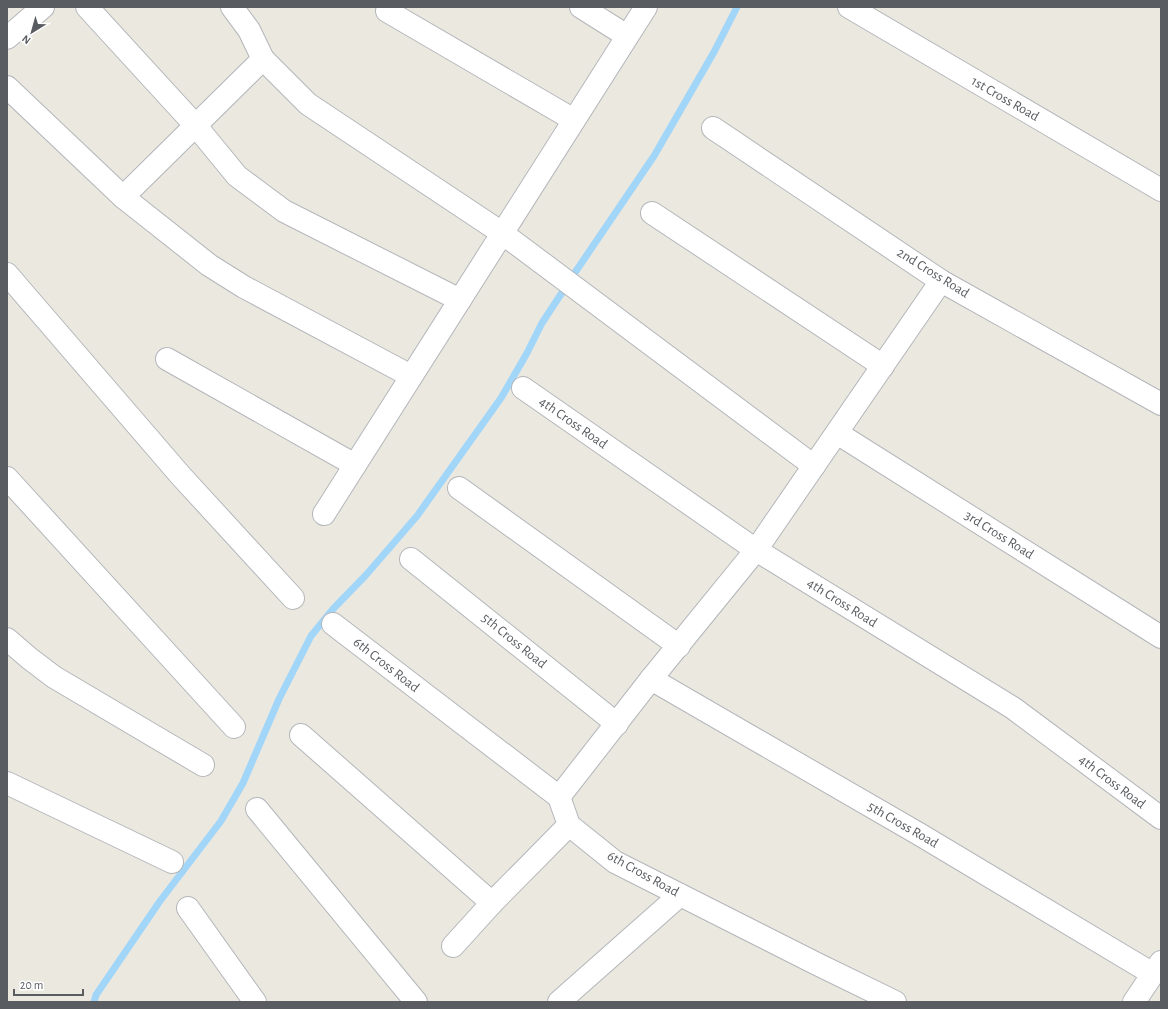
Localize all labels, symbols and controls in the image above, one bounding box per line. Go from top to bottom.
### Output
north arrow [12,12,52,52]
text: N [20,33,33,46]
street label: 1st Cross Road [969,74,1041,124]
street label: 2nd Cross Road [894,245,972,301]
street label: 4th Cross Road [536,394,610,452]
street label: 3rd Cross Road [962,508,1036,562]
street label: 4th Cross Road [804,576,880,630]
street label: 5th Cross Road [479,611,549,671]
street label: 6th Cross Road [350,635,422,695]
street label: 4th Cross Road [1076,752,1148,812]
street label: 5th Cross Road [865,799,941,851]
street label: 6th Cross Road [605,849,681,899]
scale bar [14,971,83,997]
text: 20 m [20,979,43,991]

